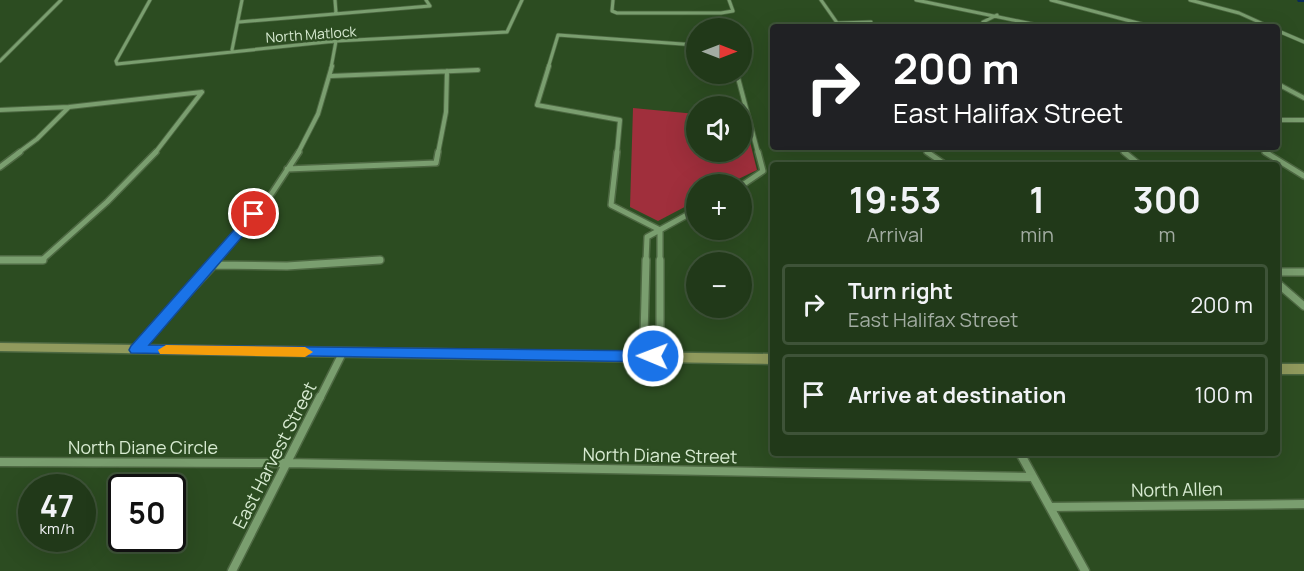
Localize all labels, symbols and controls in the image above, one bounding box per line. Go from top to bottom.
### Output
north arrow [686,18,752,84]
map controls [686,18,752,318]
street label: North Matlock [265,21,358,47]
text: 200 m [893,39,1019,97]
icon: right [794,48,872,126]
text: East Halifax Street [893,94,1123,131]
button: sound [686,96,752,162]
button: + [686,174,752,240]
text: 19:53 [849,175,941,224]
text: 1 [1029,175,1045,224]
text: 300 [1133,175,1201,224]
pin [228,188,279,239]
icon: arrive [237,197,270,230]
text: Arrival [867,221,924,248]
text: min [1020,221,1054,248]
text: m [1158,221,1175,248]
button: − [686,252,752,318]
text: Turn right [848,276,953,306]
icon: right [797,288,830,321]
text: 200 m [1191,290,1253,320]
text: East Halifax Street [848,306,1018,333]
position arrow [621,324,685,388]
street label: East Harvest Street [227,377,321,533]
icon: arrive [797,378,830,411]
text: Arrive at destination [848,380,1066,410]
text: 100 m [1195,380,1253,410]
street label: North Diane Circle [68,435,218,459]
street label: North Diane Street [582,442,738,468]
speed limit sign: 50 [108,474,186,552]
street label: North Allen [1131,476,1223,502]
text: 47 [40,485,74,526]
text: km/h [40,518,74,539]

